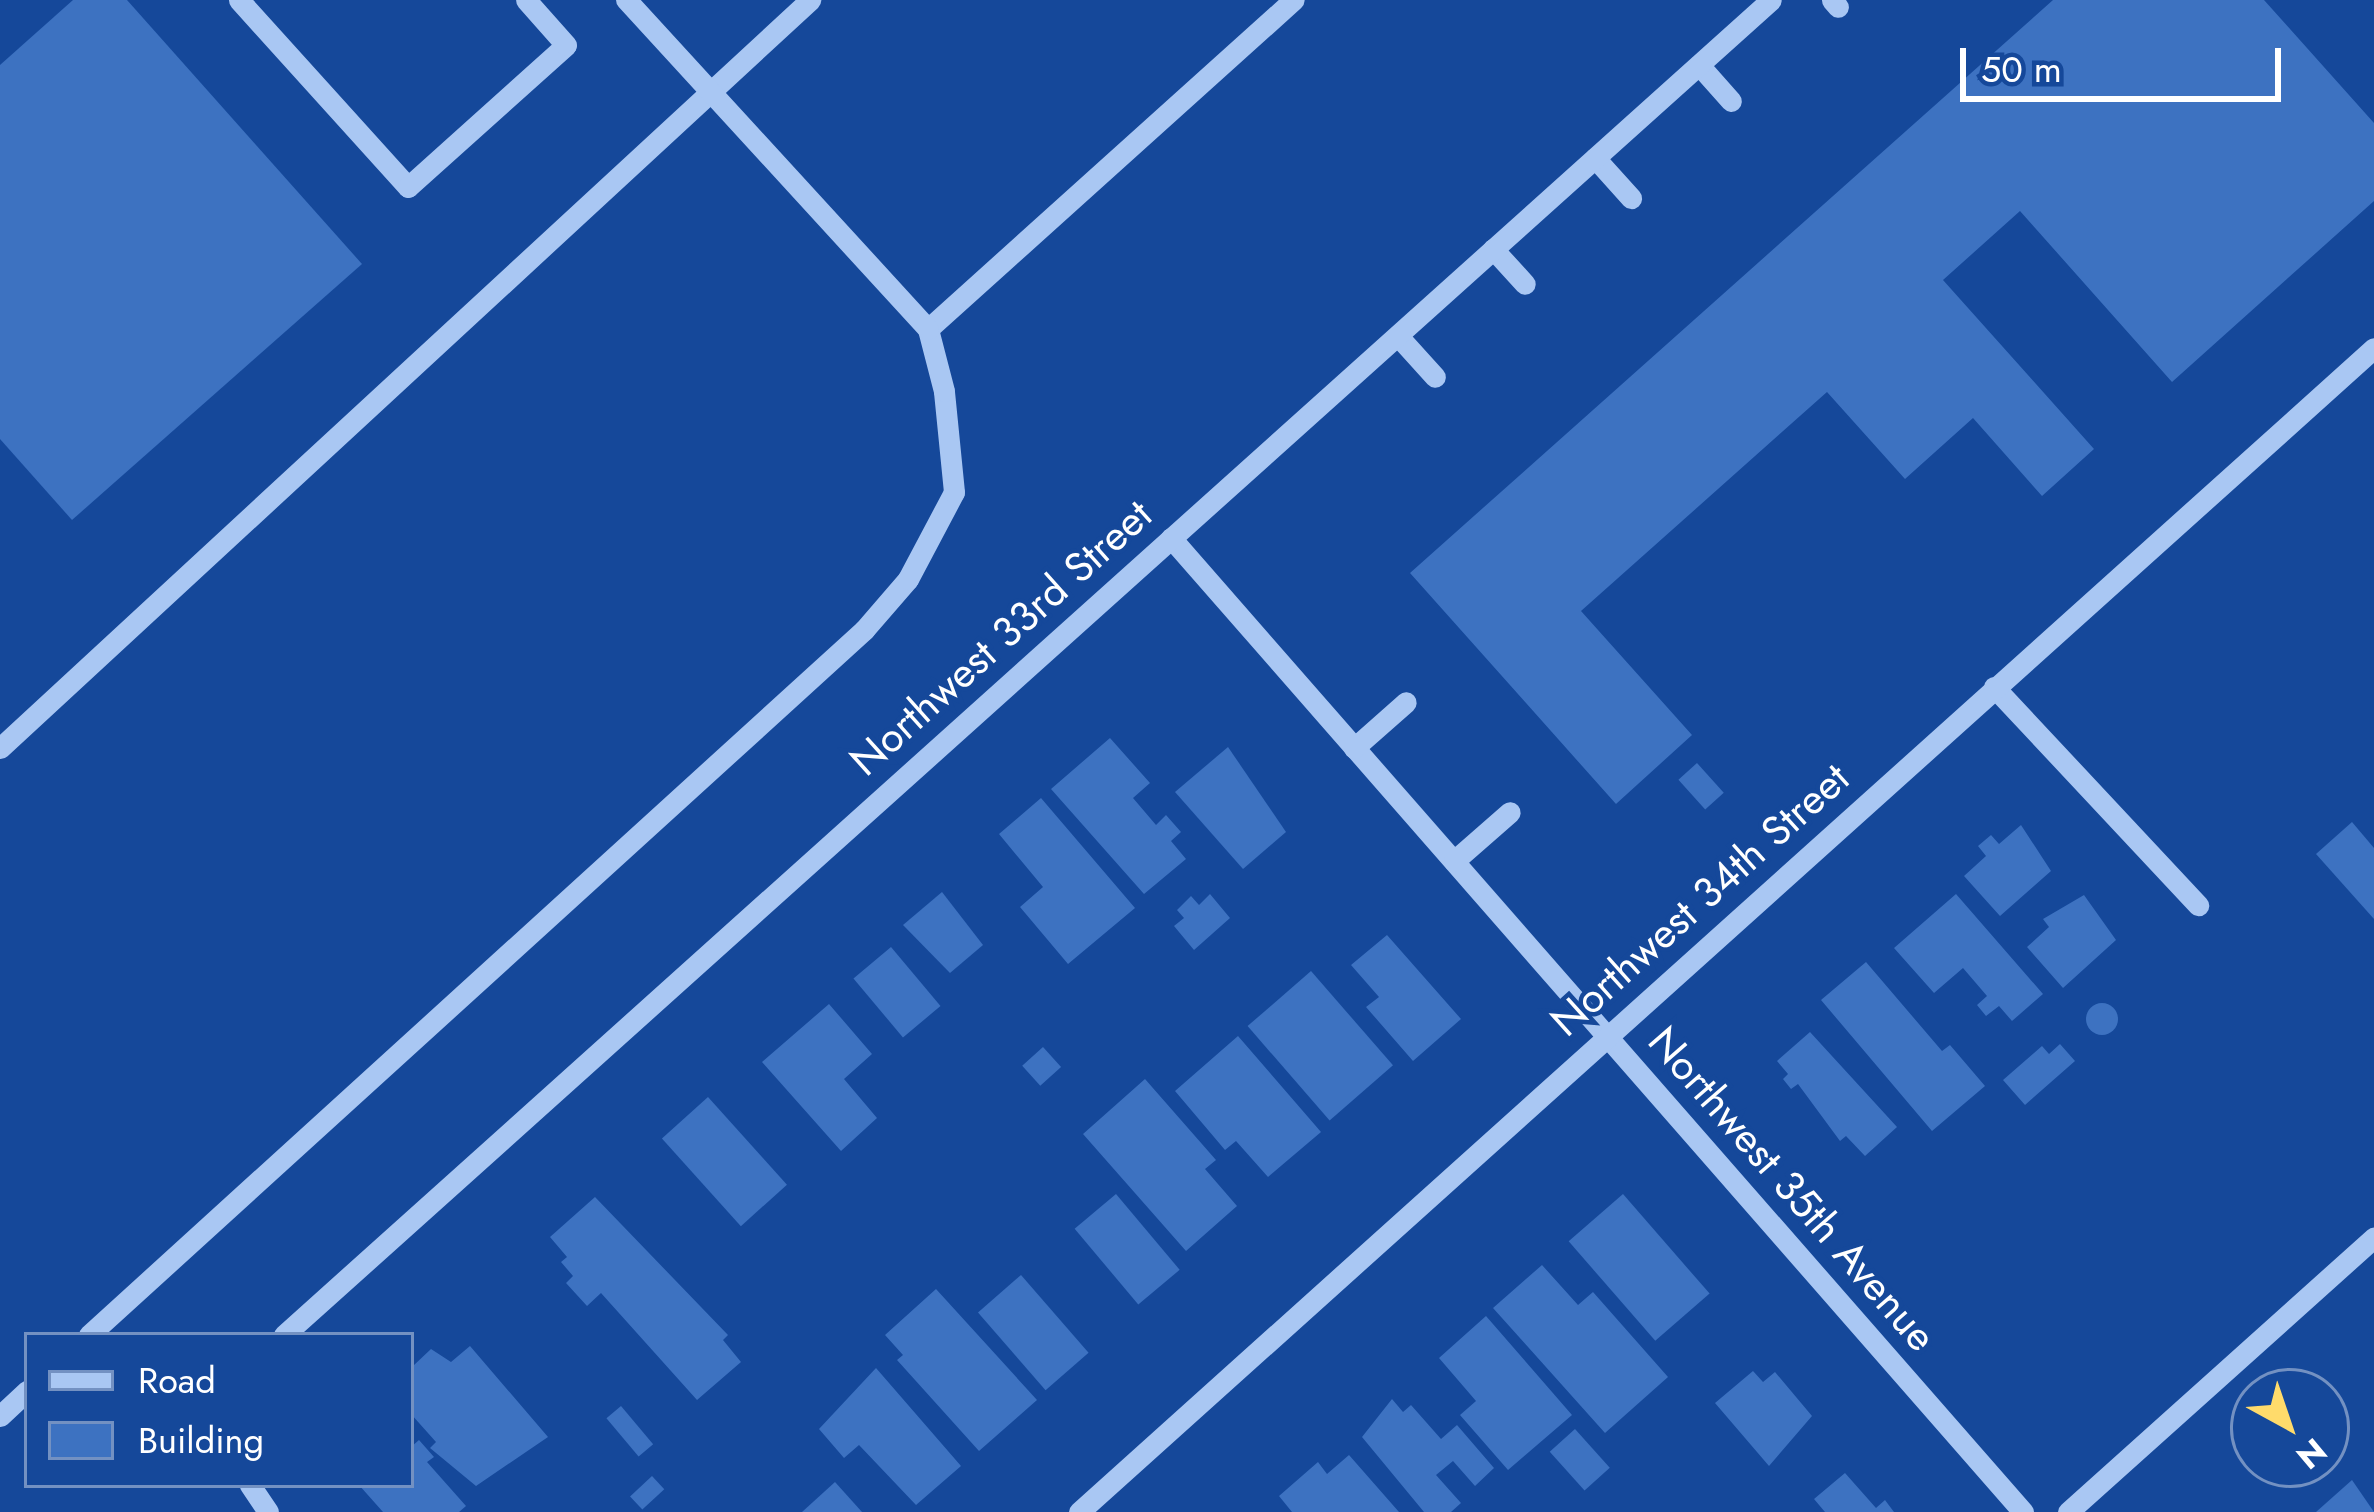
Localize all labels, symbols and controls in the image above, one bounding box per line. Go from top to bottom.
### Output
scale bar [1966,24,2287,98]
text: 50 m [1981,43,2062,95]
street label: Northwest 33rd Street [840,489,1162,787]
street label: Northwest 34th Street [1541,753,1859,1047]
street label: Northwest 35th Avenue [1637,1017,1947,1361]
legend [24,1332,414,1488]
text: Road [138,1354,216,1406]
north arrow [2230,1368,2350,1488]
text: Building [138,1414,264,1466]
text: N [2286,1427,2337,1480]

